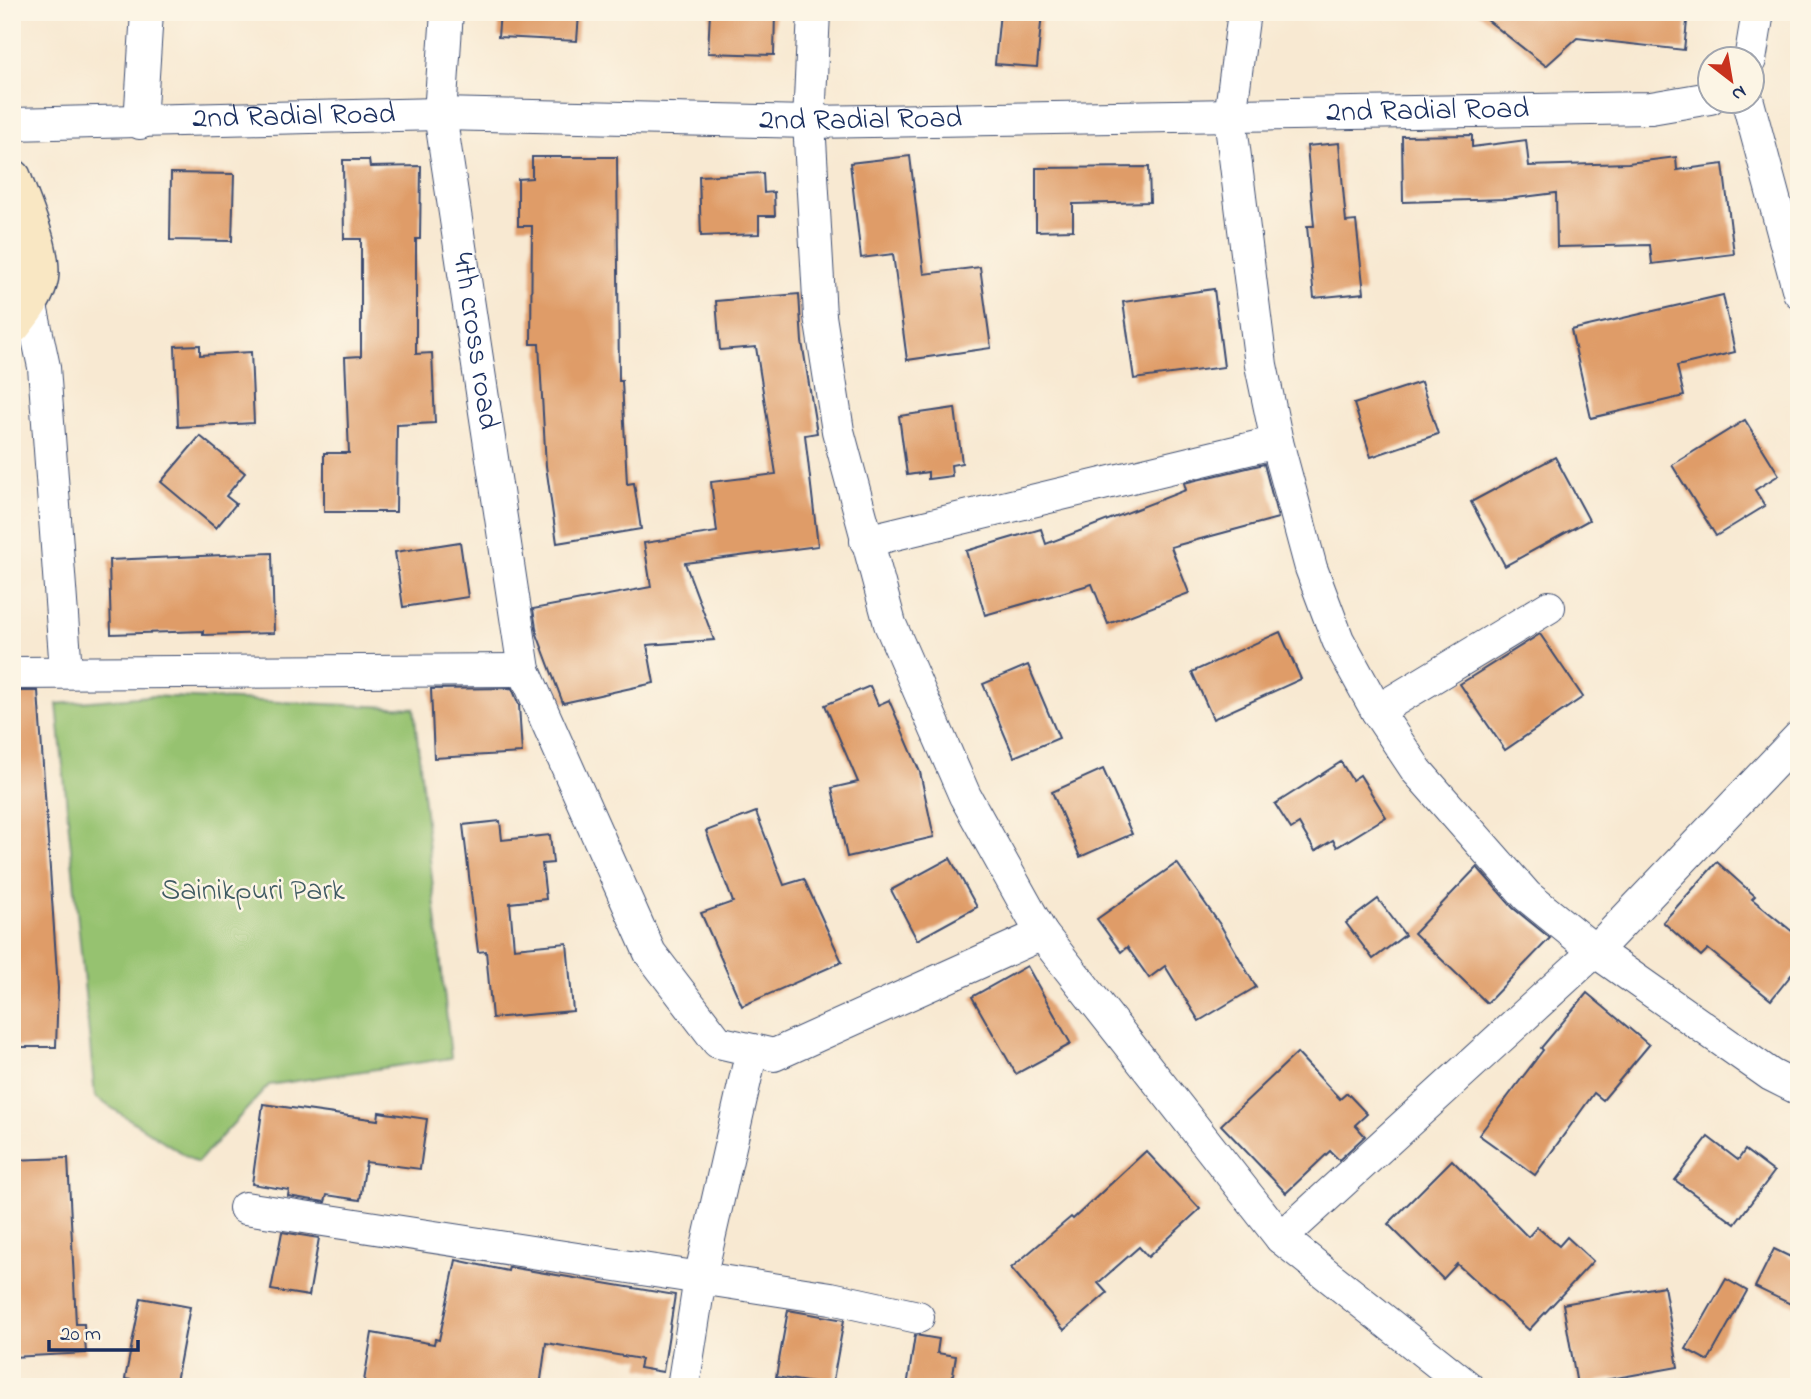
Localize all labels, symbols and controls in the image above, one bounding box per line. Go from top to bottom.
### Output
north arrow [1696,46,1766,116]
text: N [1726,78,1751,107]
street label: 2nd Radial Road [1326,88,1530,135]
street label: 2nd Radial Road [192,93,396,142]
street label: 2nd Radial Road [759,97,963,144]
street label: 4th cross road [439,250,509,433]
park label: Sainikpuri Park [161,870,346,914]
scale bar [49,1308,138,1352]
text: 20 m [60,1320,101,1350]

